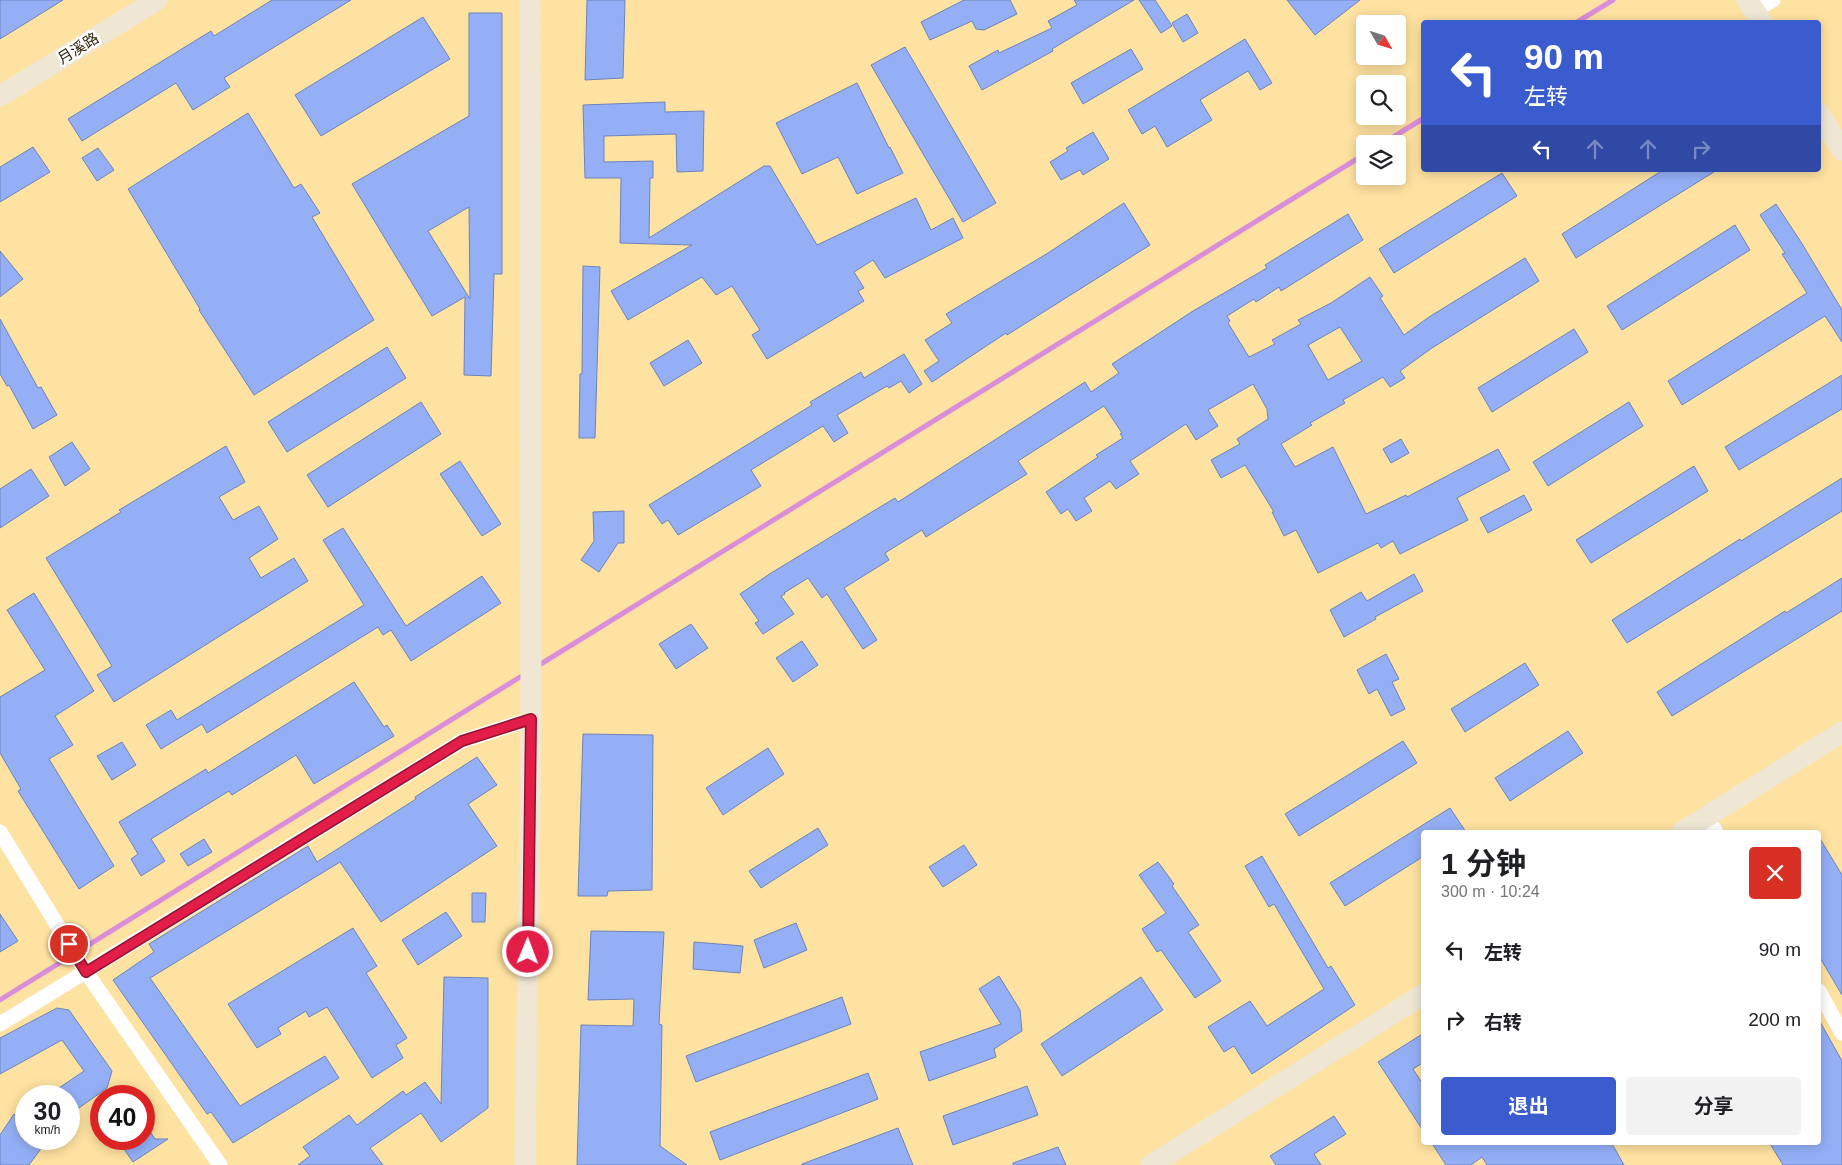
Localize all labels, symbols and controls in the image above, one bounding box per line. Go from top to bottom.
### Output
north arrow [1356,15,1406,65]
map controls [1356,15,1406,185]
street label: 月溪路 [54,29,102,67]
text: 90 m [1524,37,1604,76]
icon: left [1441,40,1506,105]
button: search [1356,75,1406,125]
text: 左转 [1524,84,1568,109]
button: layers [1356,135,1406,185]
icon: left [1528,135,1556,163]
icon: ahead [1581,135,1609,163]
icon: ahead [1634,135,1662,163]
icon: right [1687,135,1715,163]
text: 1 分钟 [1441,847,1526,880]
button: close [1749,847,1801,899]
text: 300 m · 10:24 [1441,883,1540,900]
pin [48,923,90,965]
position arrow [501,925,553,977]
icon: arrive [55,930,83,958]
icon: left [1441,936,1469,964]
text: 90 m [1759,939,1801,960]
text: 左转 [1484,942,1522,963]
icon: right [1441,1006,1469,1034]
text: 200 m [1748,1009,1801,1030]
text: 右转 [1484,1012,1522,1033]
button: 退出 [1441,1077,1616,1135]
button: 分享 [1626,1077,1801,1135]
speed limit sign: 40 [90,1085,155,1150]
text: 30 [34,1097,61,1125]
text: km/h [34,1123,61,1137]

